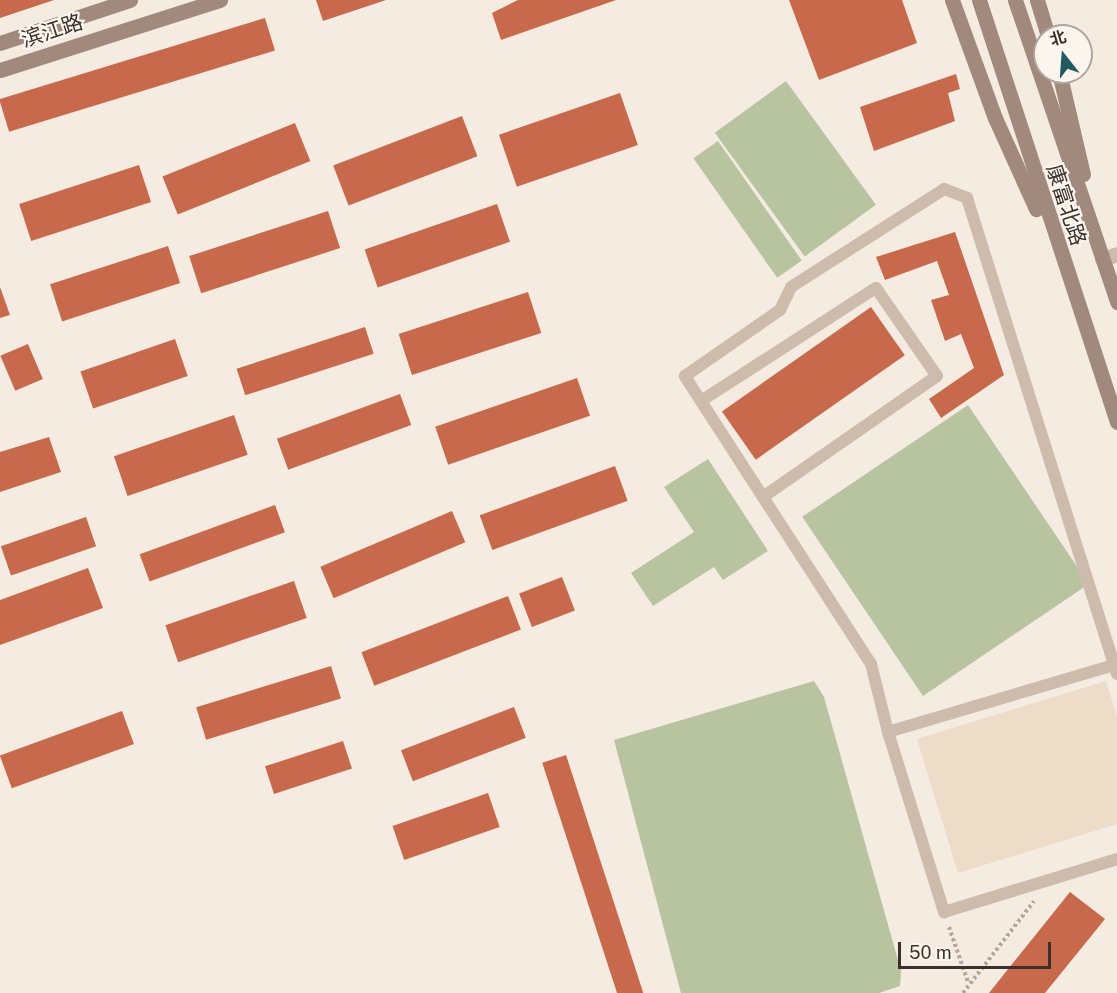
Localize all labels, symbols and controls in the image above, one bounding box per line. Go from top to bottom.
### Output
street label: 滨江路 [18,9,86,53]
north arrow [1033,24,1093,84]
text: 北 [1048,27,1069,50]
street label: 康富北路 [1041,161,1091,249]
scale bar [901,930,1054,968]
text: 50 m [909,942,952,963]

